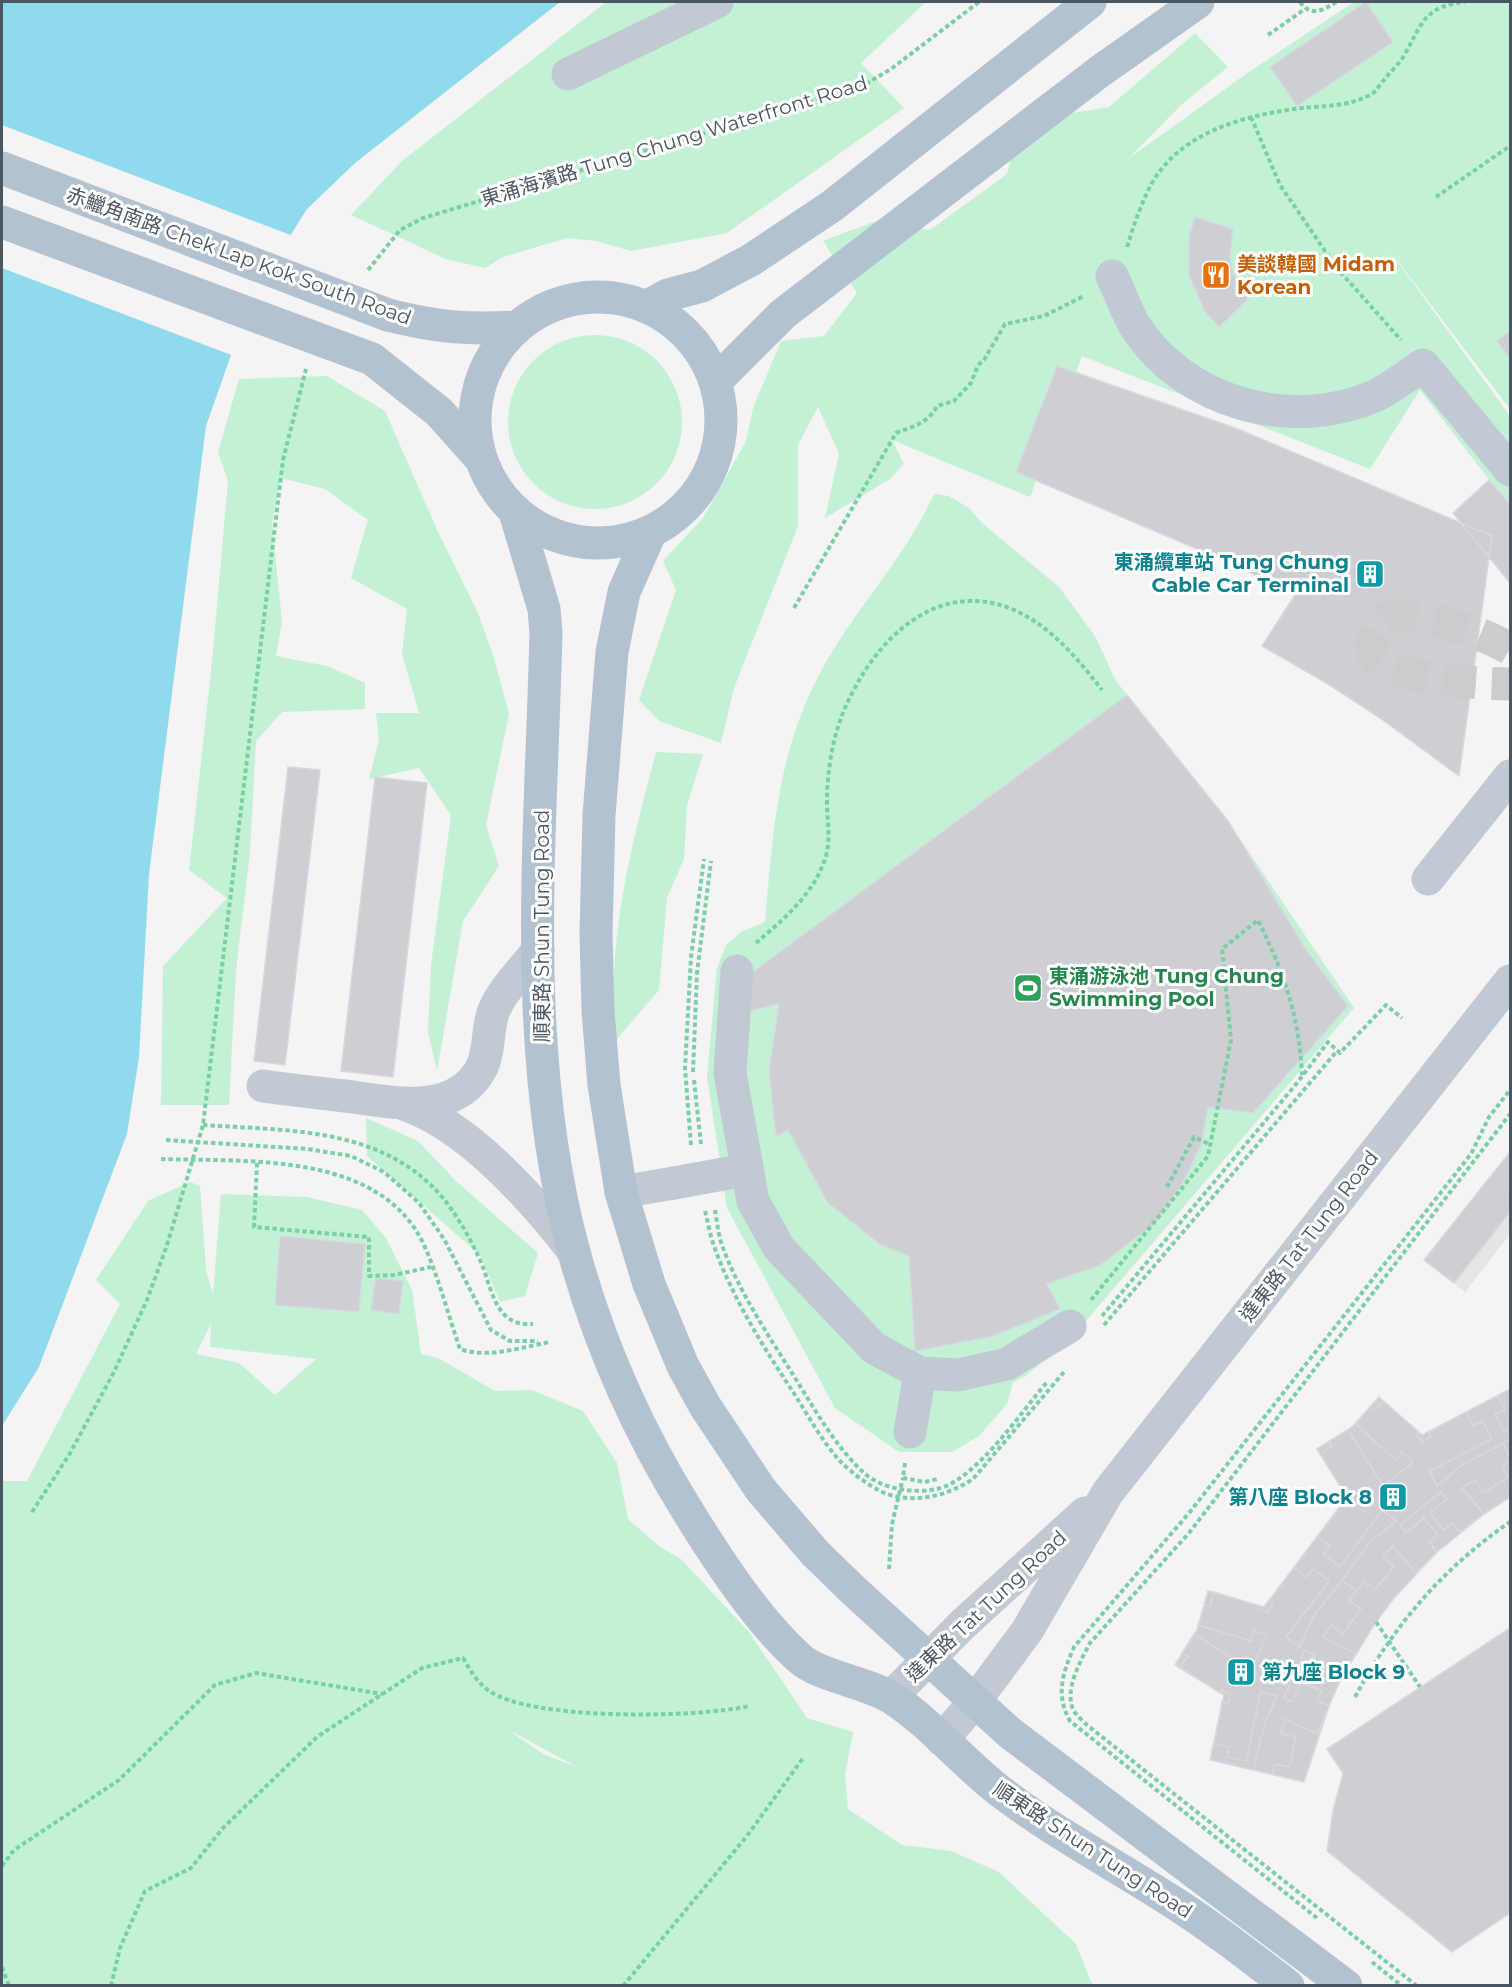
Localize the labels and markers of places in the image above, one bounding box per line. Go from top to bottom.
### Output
place label: 美談韓國 Midam Korean [1237,252,1395,299]
restaurant icon: 美談韓國 Midam Korean [1200,259,1232,291]
place label: 東涌纜車站 Tung Chung Cable Car Terminal [1114,550,1349,597]
building icon: 東涌纜車站 Tung Chung Cable Car Terminal [1354,558,1386,590]
place label: 東涌游泳池 Tung Chung Swimming Pool [1049,964,1284,1011]
sports icon: 東涌游泳池 Tung Chung Swimming Pool [1012,972,1044,1004]
building icon: 第八座 Block 8 [1377,1481,1409,1513]
place label: 第八座 Block 8 [1228,1485,1372,1509]
building icon: 第九座 Block 9 [1225,1656,1257,1688]
place label: 第九座 Block 9 [1262,1660,1405,1684]

